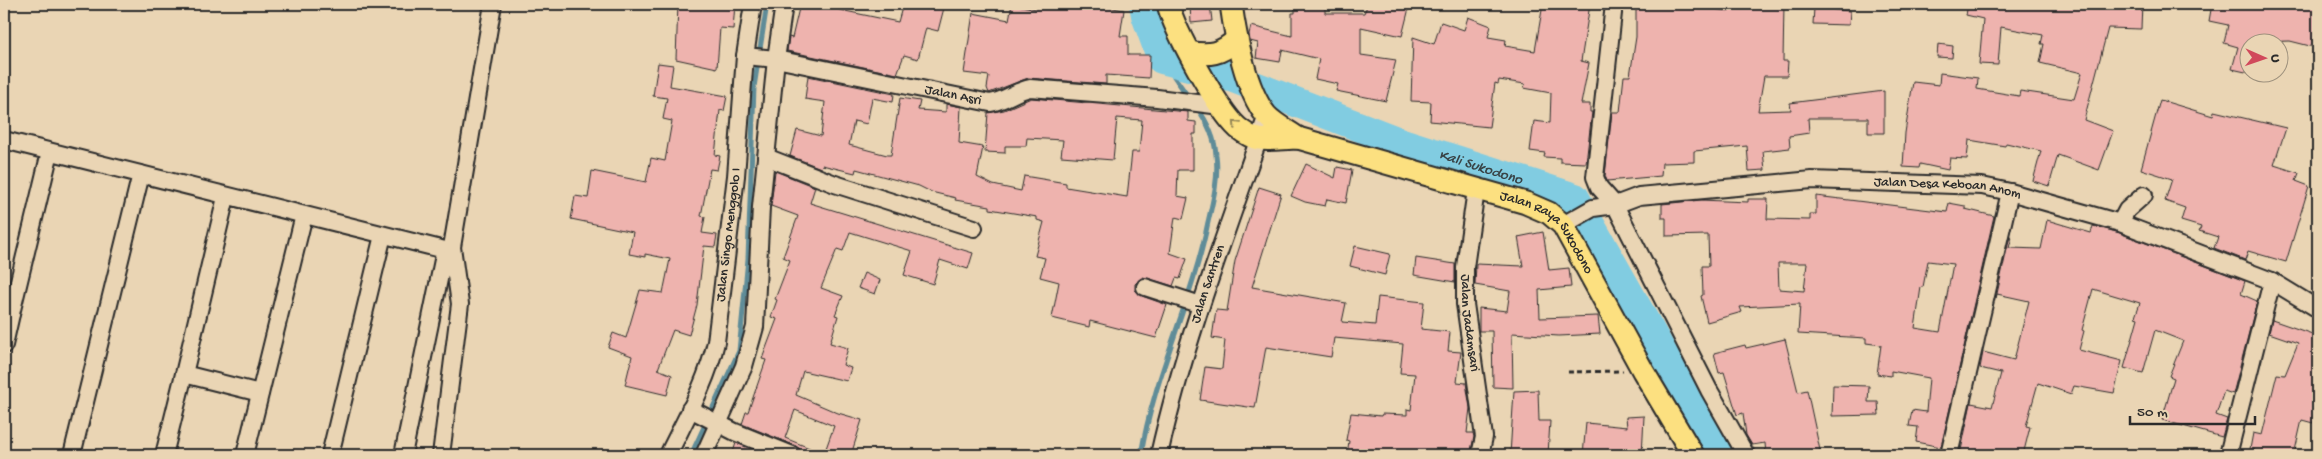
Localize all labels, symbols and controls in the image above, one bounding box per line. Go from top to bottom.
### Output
north arrow [2240,32,2290,82]
text: U [2266,54,2283,63]
street label: Jalan Asri [923,81,983,110]
one-way arrow [1233,121,1242,130]
water label: Kali Sukodono [1436,146,1526,190]
street label: Jalan Singo Menggolo I [712,167,745,303]
street label: Jalan Desa Keboan Anom [1873,174,2023,203]
street label: Jalan Raya Sukodono [1498,187,1597,277]
street label: Jalan Santren [1187,242,1229,325]
street label: Jalan Jadamsari [1457,274,1483,373]
scale bar [2130,394,2254,426]
text: 50 m [2137,404,2168,422]

